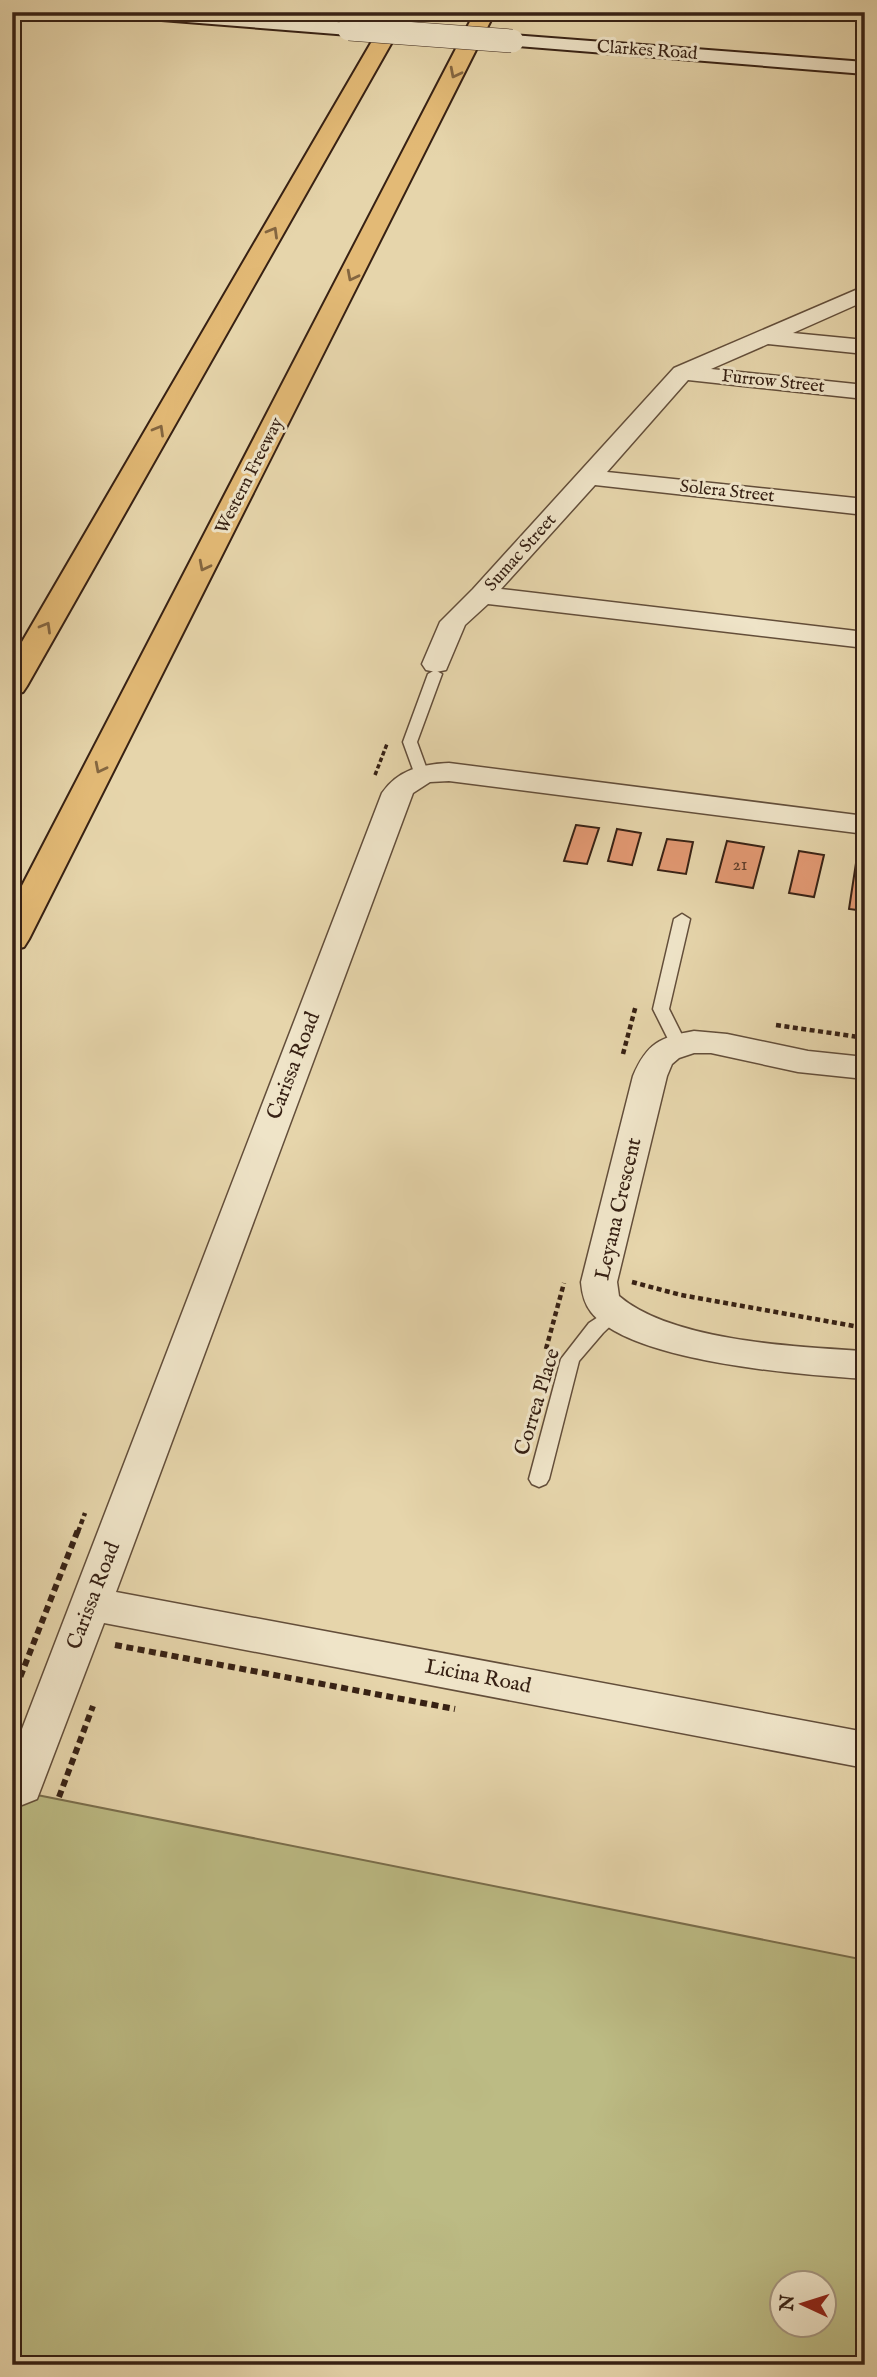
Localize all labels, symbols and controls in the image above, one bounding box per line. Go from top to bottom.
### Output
street label: Clarkes Road [596,36,698,66]
one-way arrow [449,66,463,78]
one-way arrow [264,227,277,240]
one-way arrow [346,269,360,281]
street label: Furrow Street [720,365,826,399]
street label: Western Freeway [211,414,289,538]
one-way arrow [151,424,164,437]
street label: Solera Street [679,476,775,508]
street label: Sumac Street [480,509,562,597]
one-way arrow [198,559,212,571]
one-way arrow [38,622,51,634]
one-way arrow [94,761,108,773]
house number: 21 [732,854,748,877]
street label: Carissa Road [261,1008,327,1124]
street label: Leyana Crescent [589,1135,649,1283]
street label: Correa Place [509,1345,567,1459]
street label: Carissa Road [61,1538,127,1654]
street label: Licina Road [423,1653,534,1701]
north arrow [768,2268,838,2338]
text: N [775,2293,801,2313]

